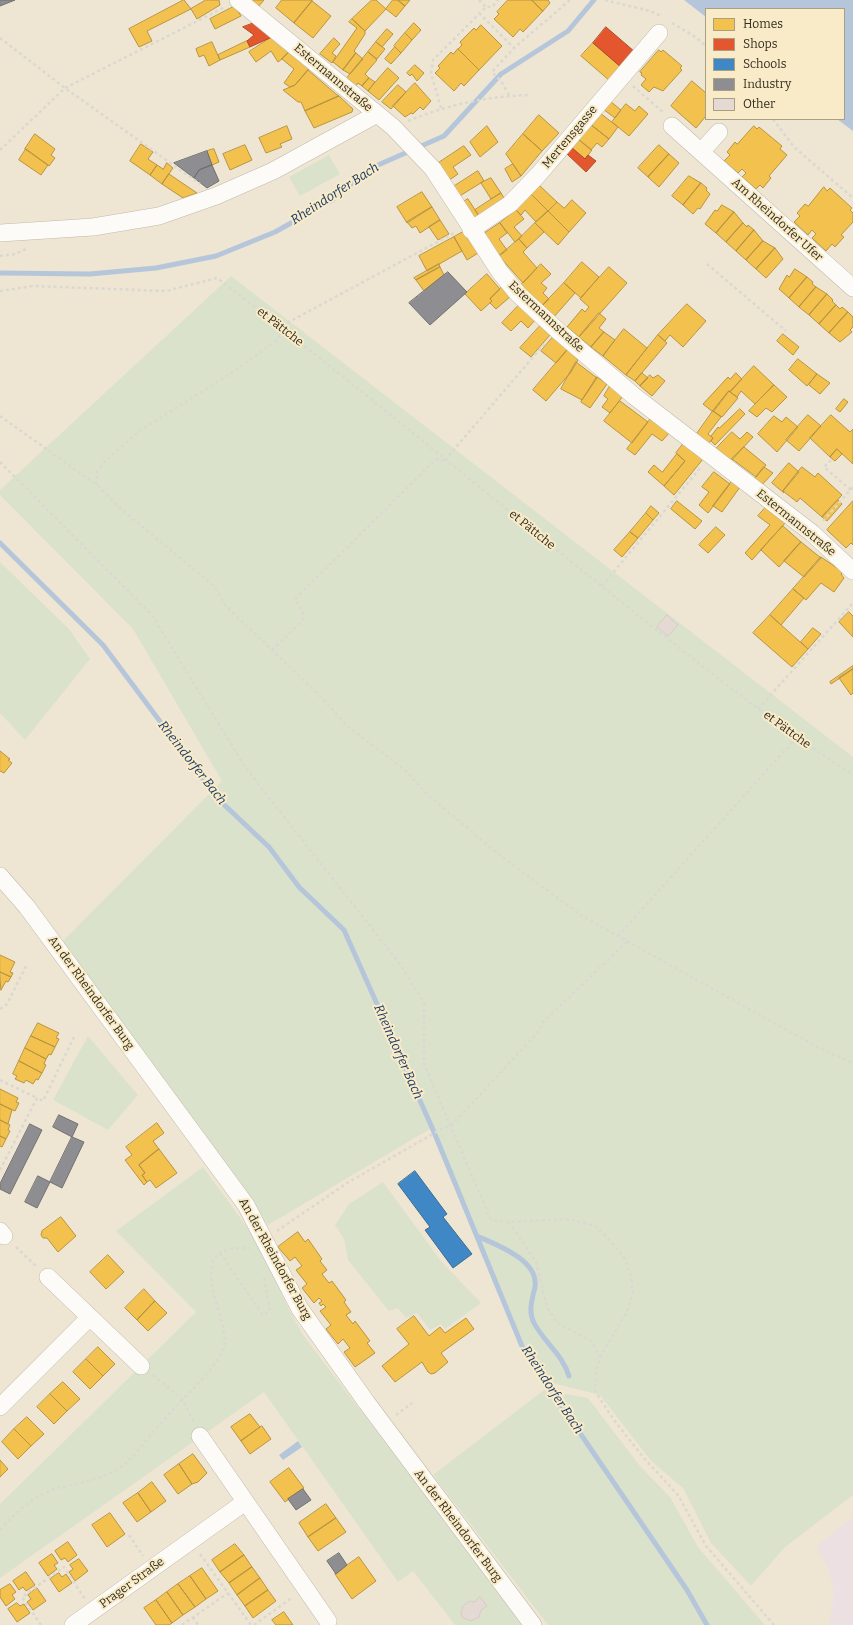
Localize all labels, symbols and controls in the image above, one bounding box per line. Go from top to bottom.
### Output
legend [705,8,845,120]
text: Homes [743,17,783,31]
text: Shops [743,37,777,51]
street label: Estermannstraße [291,41,375,115]
text: Schools [743,57,786,71]
text: Industry [743,77,791,91]
text: Other [743,97,775,111]
street label: Mertensgasse [540,103,600,171]
water label: Rheindorfer Bach [288,160,382,228]
street label: Am Rheindorfer Ufer [728,175,826,265]
street label: Estermannstraße [505,278,587,356]
street label: et Pättche [254,304,306,350]
street label: Estermannstraße [753,487,839,559]
street label: et Pättche [506,507,558,553]
street label: et Pättche [760,708,814,752]
water label: Rheindorfer Bach [154,718,230,808]
street label: An der Rheindorfer Burg [45,933,137,1053]
water label: Rheindorfer Bach [370,1002,426,1102]
street label: An der Rheindorfer Burg [235,1196,315,1322]
water label: Rheindorfer Bach [518,1343,586,1437]
street label: An der Rheindorfer Burg [411,1467,505,1585]
street label: Prager Straße [97,1555,167,1611]

